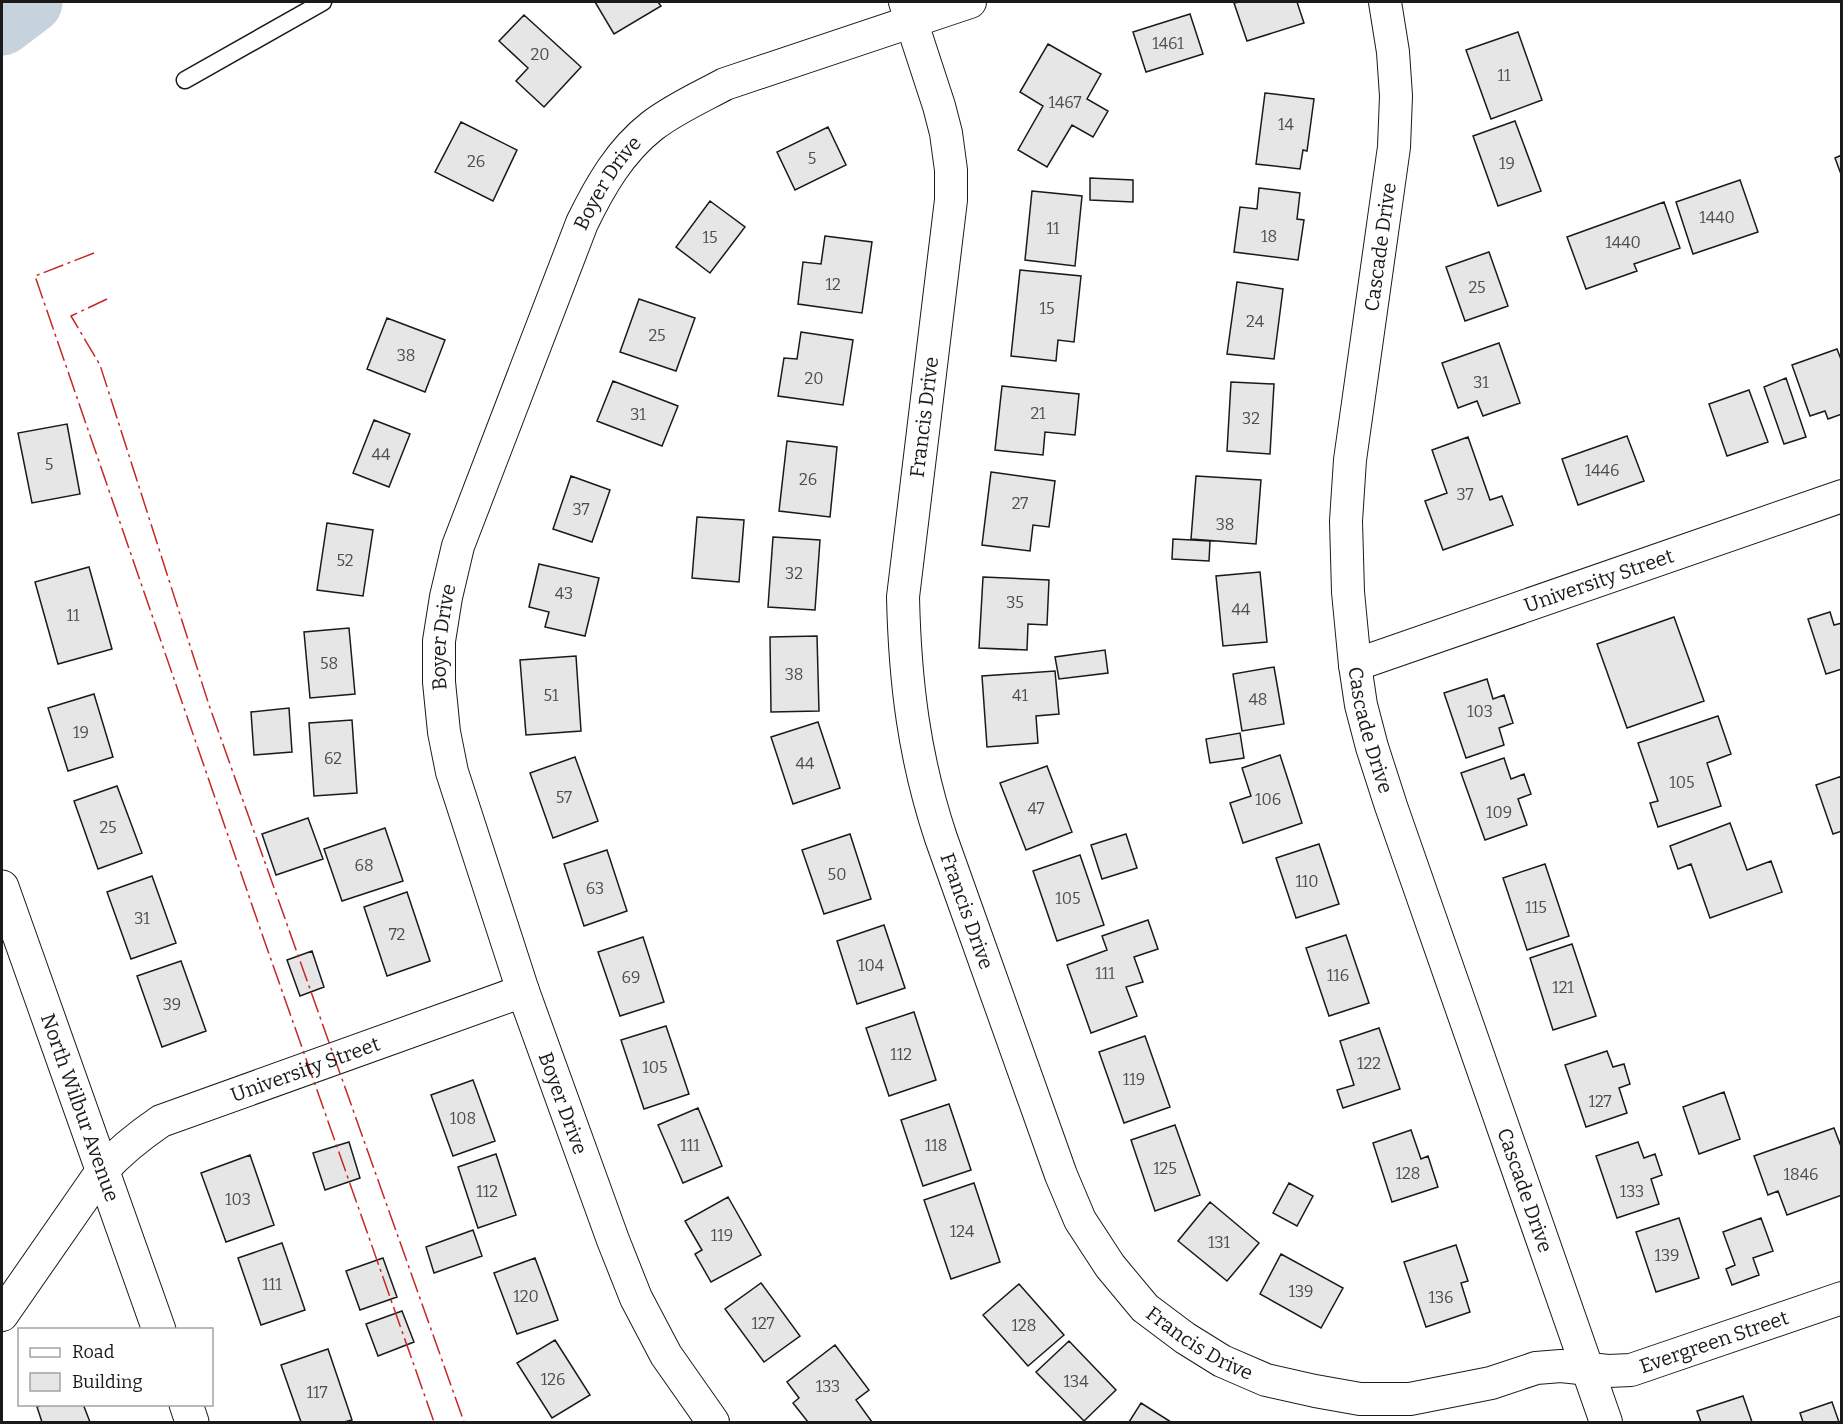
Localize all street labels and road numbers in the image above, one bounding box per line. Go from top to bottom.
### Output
street label: Boyer Drive [569,131,646,234]
street label: Cascade Drive [1359,181,1401,313]
street label: Francis Drive [905,355,943,479]
street label: University Street [1521,543,1677,617]
street label: Boyer Drive [426,581,461,691]
street label: Cascade Drive [1343,665,1398,796]
street label: Francis Drive [935,850,999,972]
street label: North Wilbur Avenue [36,1010,125,1205]
street label: University Street [227,1031,383,1107]
street label: Boyer Drive [533,1049,593,1157]
street label: Cascade Drive [1492,1125,1558,1255]
street label: Francis Drive [1141,1301,1257,1385]
street label: Evergreen Street [1636,1305,1791,1378]

